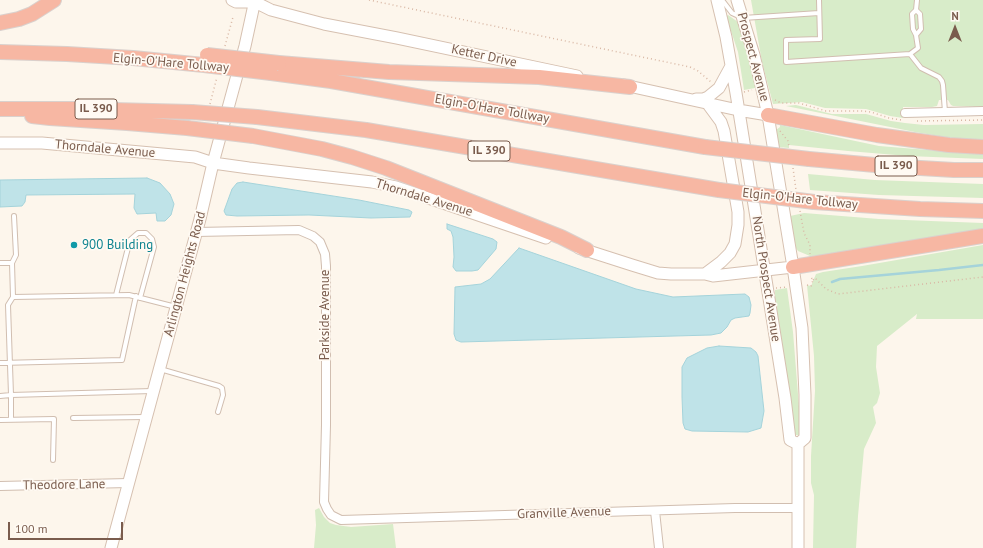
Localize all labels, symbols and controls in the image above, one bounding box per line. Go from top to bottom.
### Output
north arrow [935,8,975,48]
text: N [951,9,959,23]
street label: Prospect Avenue [734,11,772,103]
street label: Ketter Drive [450,41,518,71]
street label: Elgin-O'Hare Tollway [113,50,229,76]
street label: Elgin-O'Hare Tollway [433,91,551,127]
road number: IL 390 [75,99,117,119]
street label: Thorndale Avenue [54,137,156,161]
road number: IL 390 [468,141,510,161]
road number: IL 390 [875,156,917,176]
street label: Thorndale Avenue [374,176,474,220]
street label: Elgin-O'Hare Tollway [741,185,859,213]
street label: Arlington Heights Road [161,210,209,338]
street label: North Prospect Avenue [748,215,784,343]
place label: 900 Building [82,237,153,253]
marker: 900 Building [69,240,79,250]
street label: Parkside Avenue [317,270,333,360]
street label: Theodore Lane [22,476,106,494]
street label: Granville Avenue [517,504,611,522]
scale bar [10,514,125,540]
text: 100 m [15,521,48,536]

